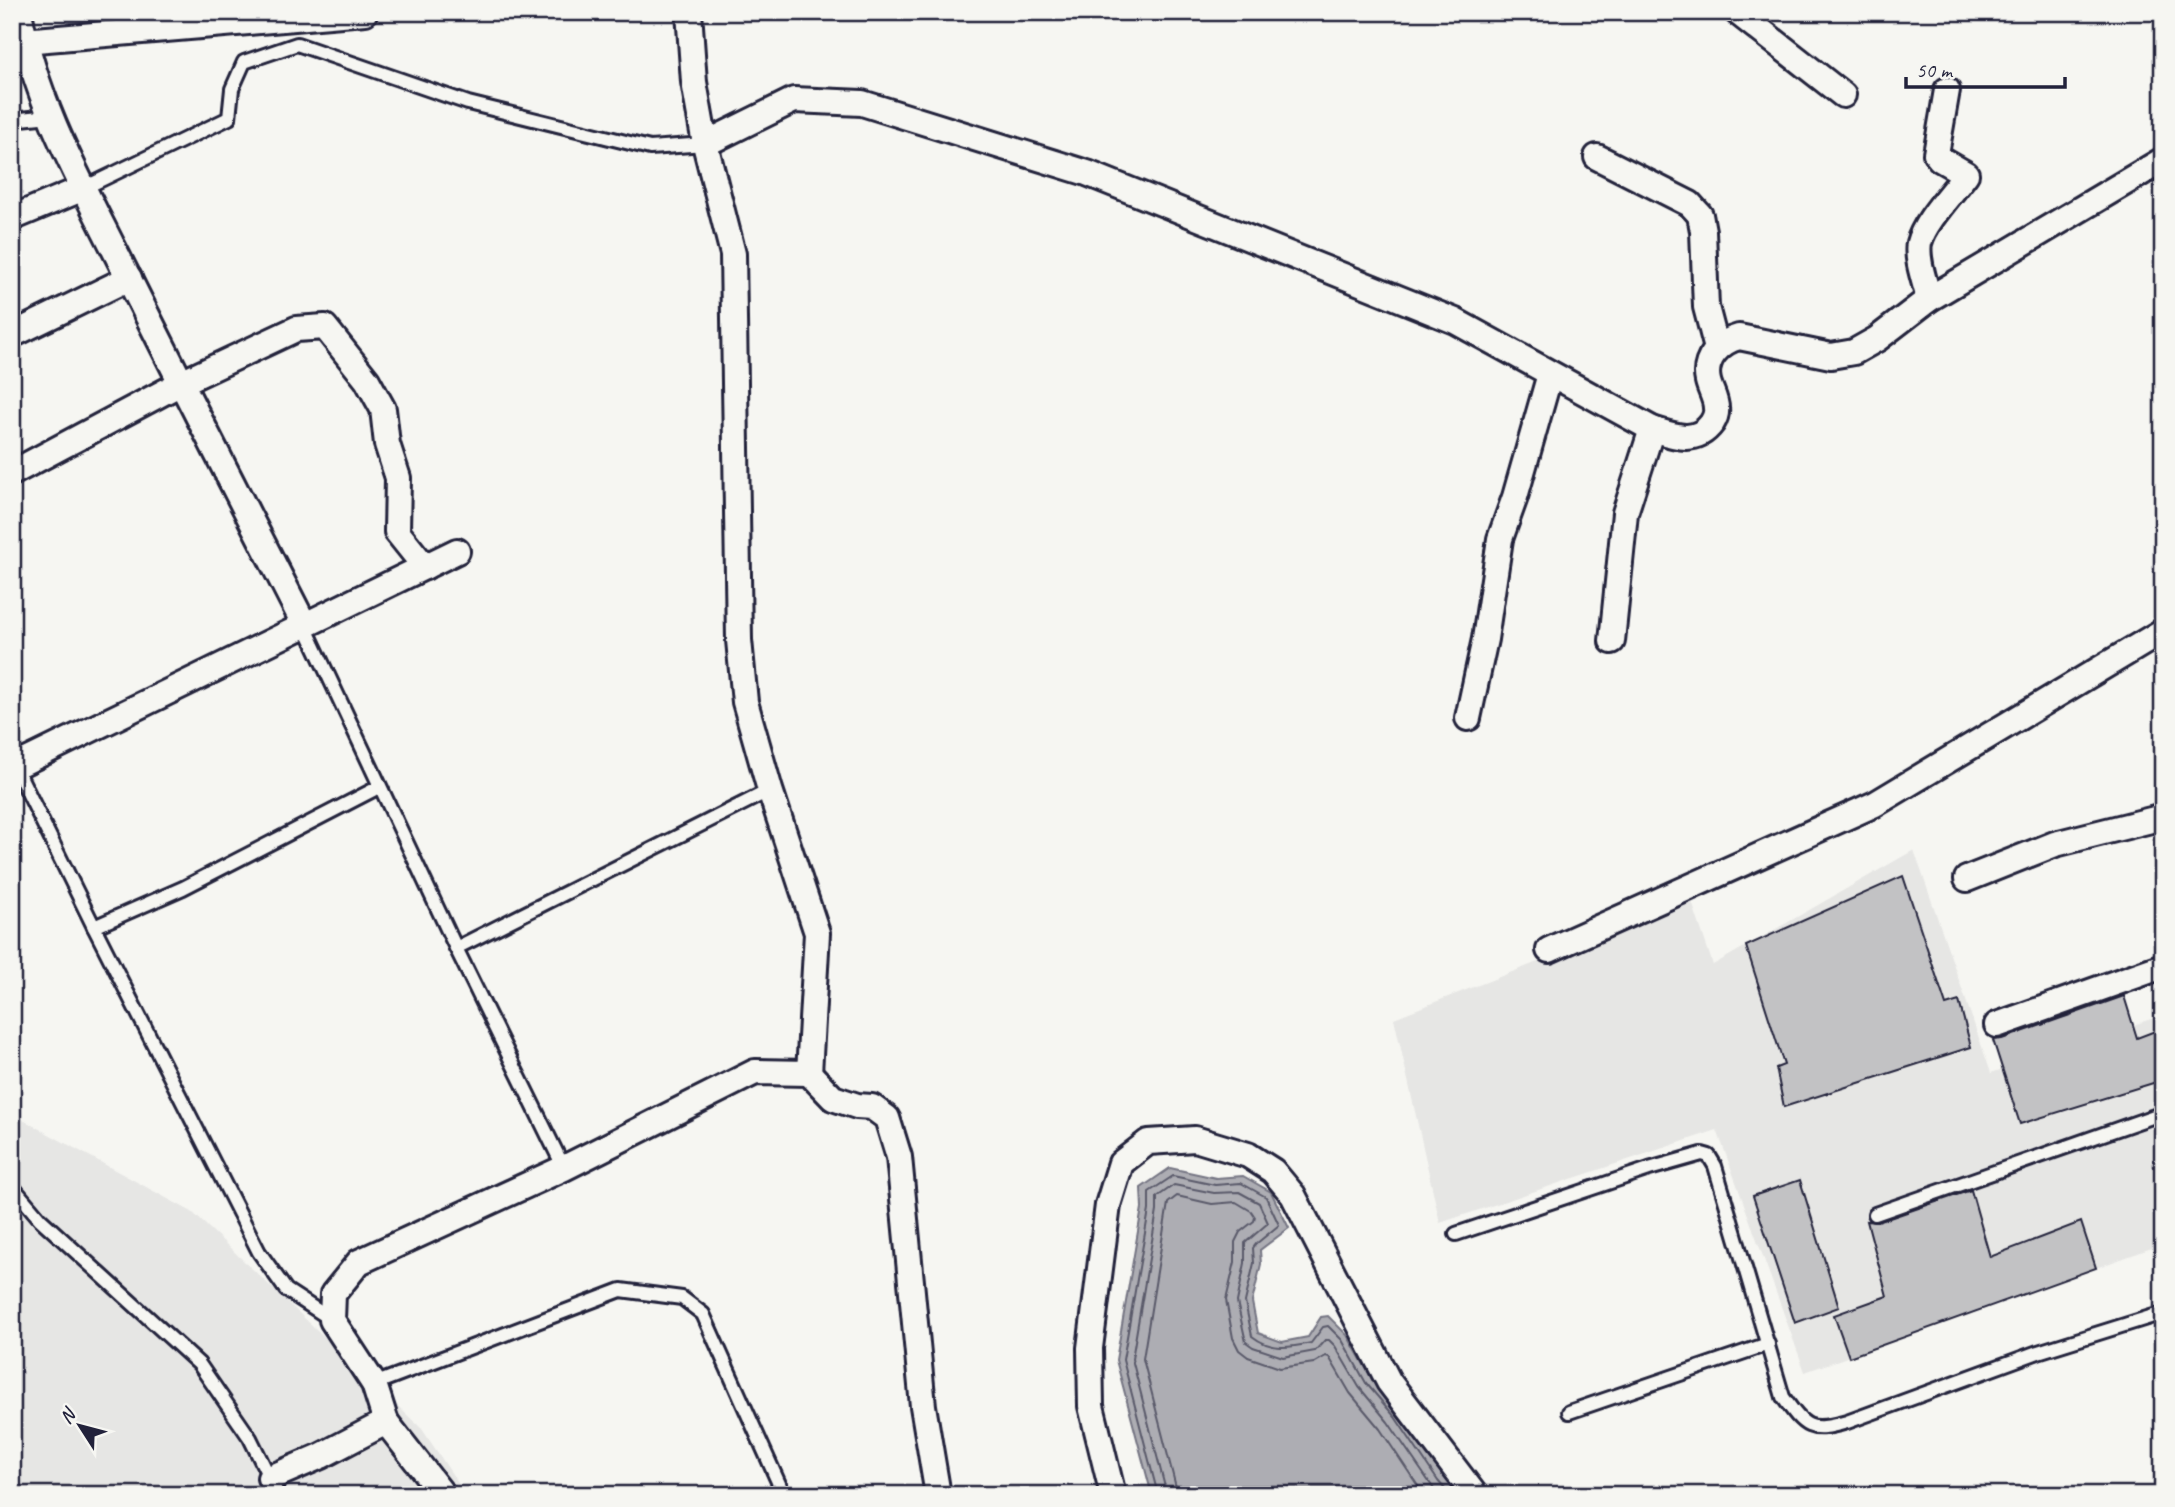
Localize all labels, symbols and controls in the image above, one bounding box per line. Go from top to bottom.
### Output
scale bar [1906,46,2065,90]
text: 50 m [1916,57,1954,83]
north arrow [46,1392,116,1462]
text: N [54,1402,82,1428]

